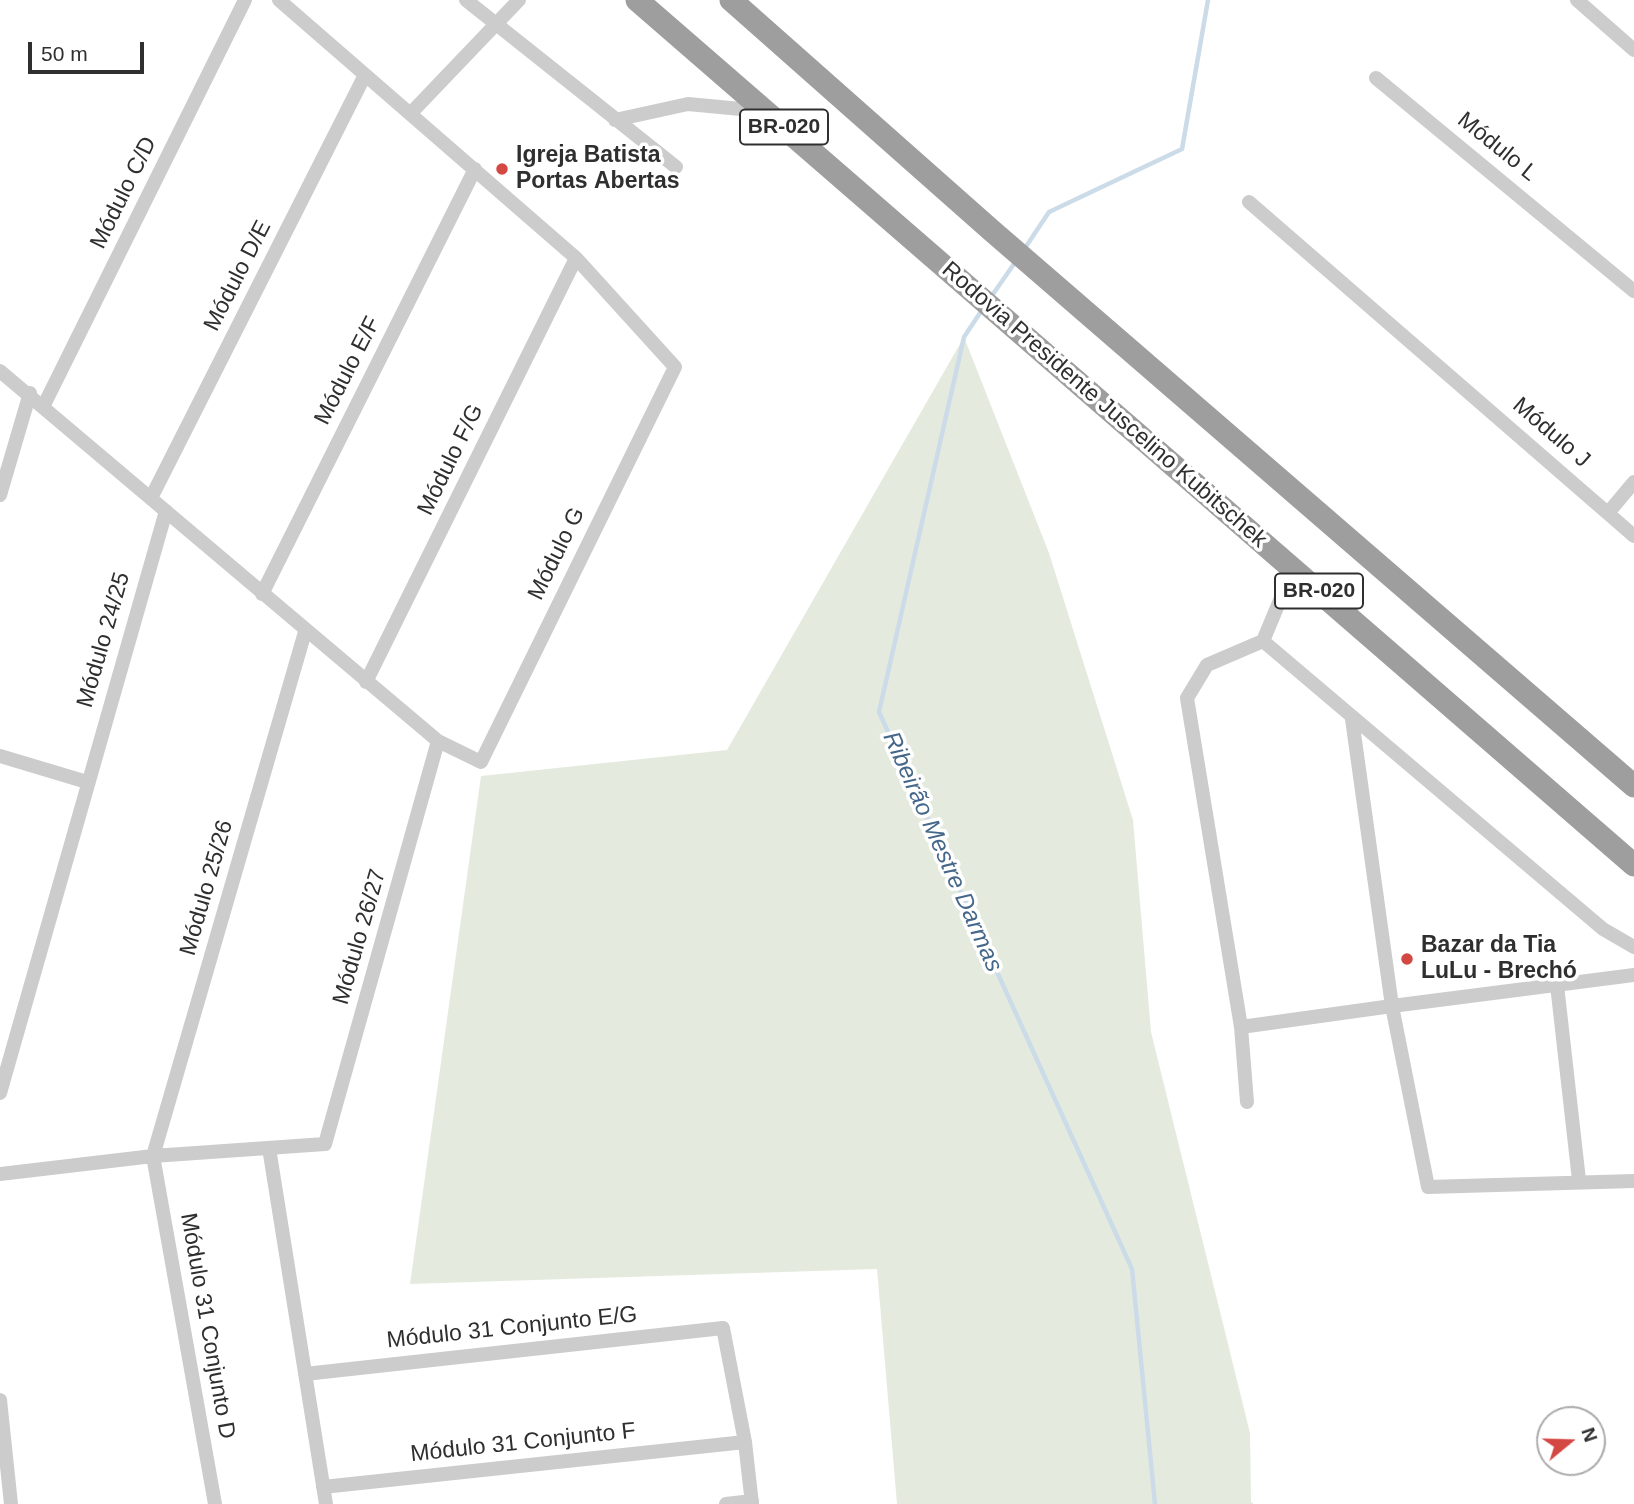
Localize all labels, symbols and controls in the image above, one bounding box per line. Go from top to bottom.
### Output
scale bar [32,28,147,72]
text: 50 m [41,42,88,65]
street label: Módulo L [1452,107,1542,187]
road number: BR-020 [740,110,828,144]
street label: Módulo C/D [85,132,163,254]
place label: Igreja Batista Portas Abertas [516,142,680,196]
marker: Igreja Batista Portas Abertas [494,161,510,177]
street label: Módulo D/E [198,216,278,336]
street label: Rodovia Presidente Juscelino Kubitschek [936,256,1272,554]
street label: Módulo E/F [309,312,387,430]
street label: Módulo J [1507,392,1595,474]
street label: Módulo F/G [412,400,490,520]
street label: Módulo G [523,503,591,605]
street label: Módulo 24/25 [72,569,136,711]
road number: BR-020 [1275,574,1363,608]
water label: Ribeirão Mestre Darmas [876,727,1008,977]
street label: Módulo 25/26 [175,817,239,959]
street label: Módulo 26/27 [328,866,392,1008]
place label: Bazar da Tia LuLu - Brechó [1421,932,1577,986]
marker: Bazar da Tia LuLu - Brechó [1399,951,1415,967]
street label: Módulo 31 Conjunto D [174,1211,240,1441]
street label: Módulo 31 Conjunto E/G [385,1301,639,1355]
north arrow [1536,1406,1606,1476]
street label: Módulo 31 Conjunto F [409,1417,637,1469]
text: N [1577,1425,1602,1445]

